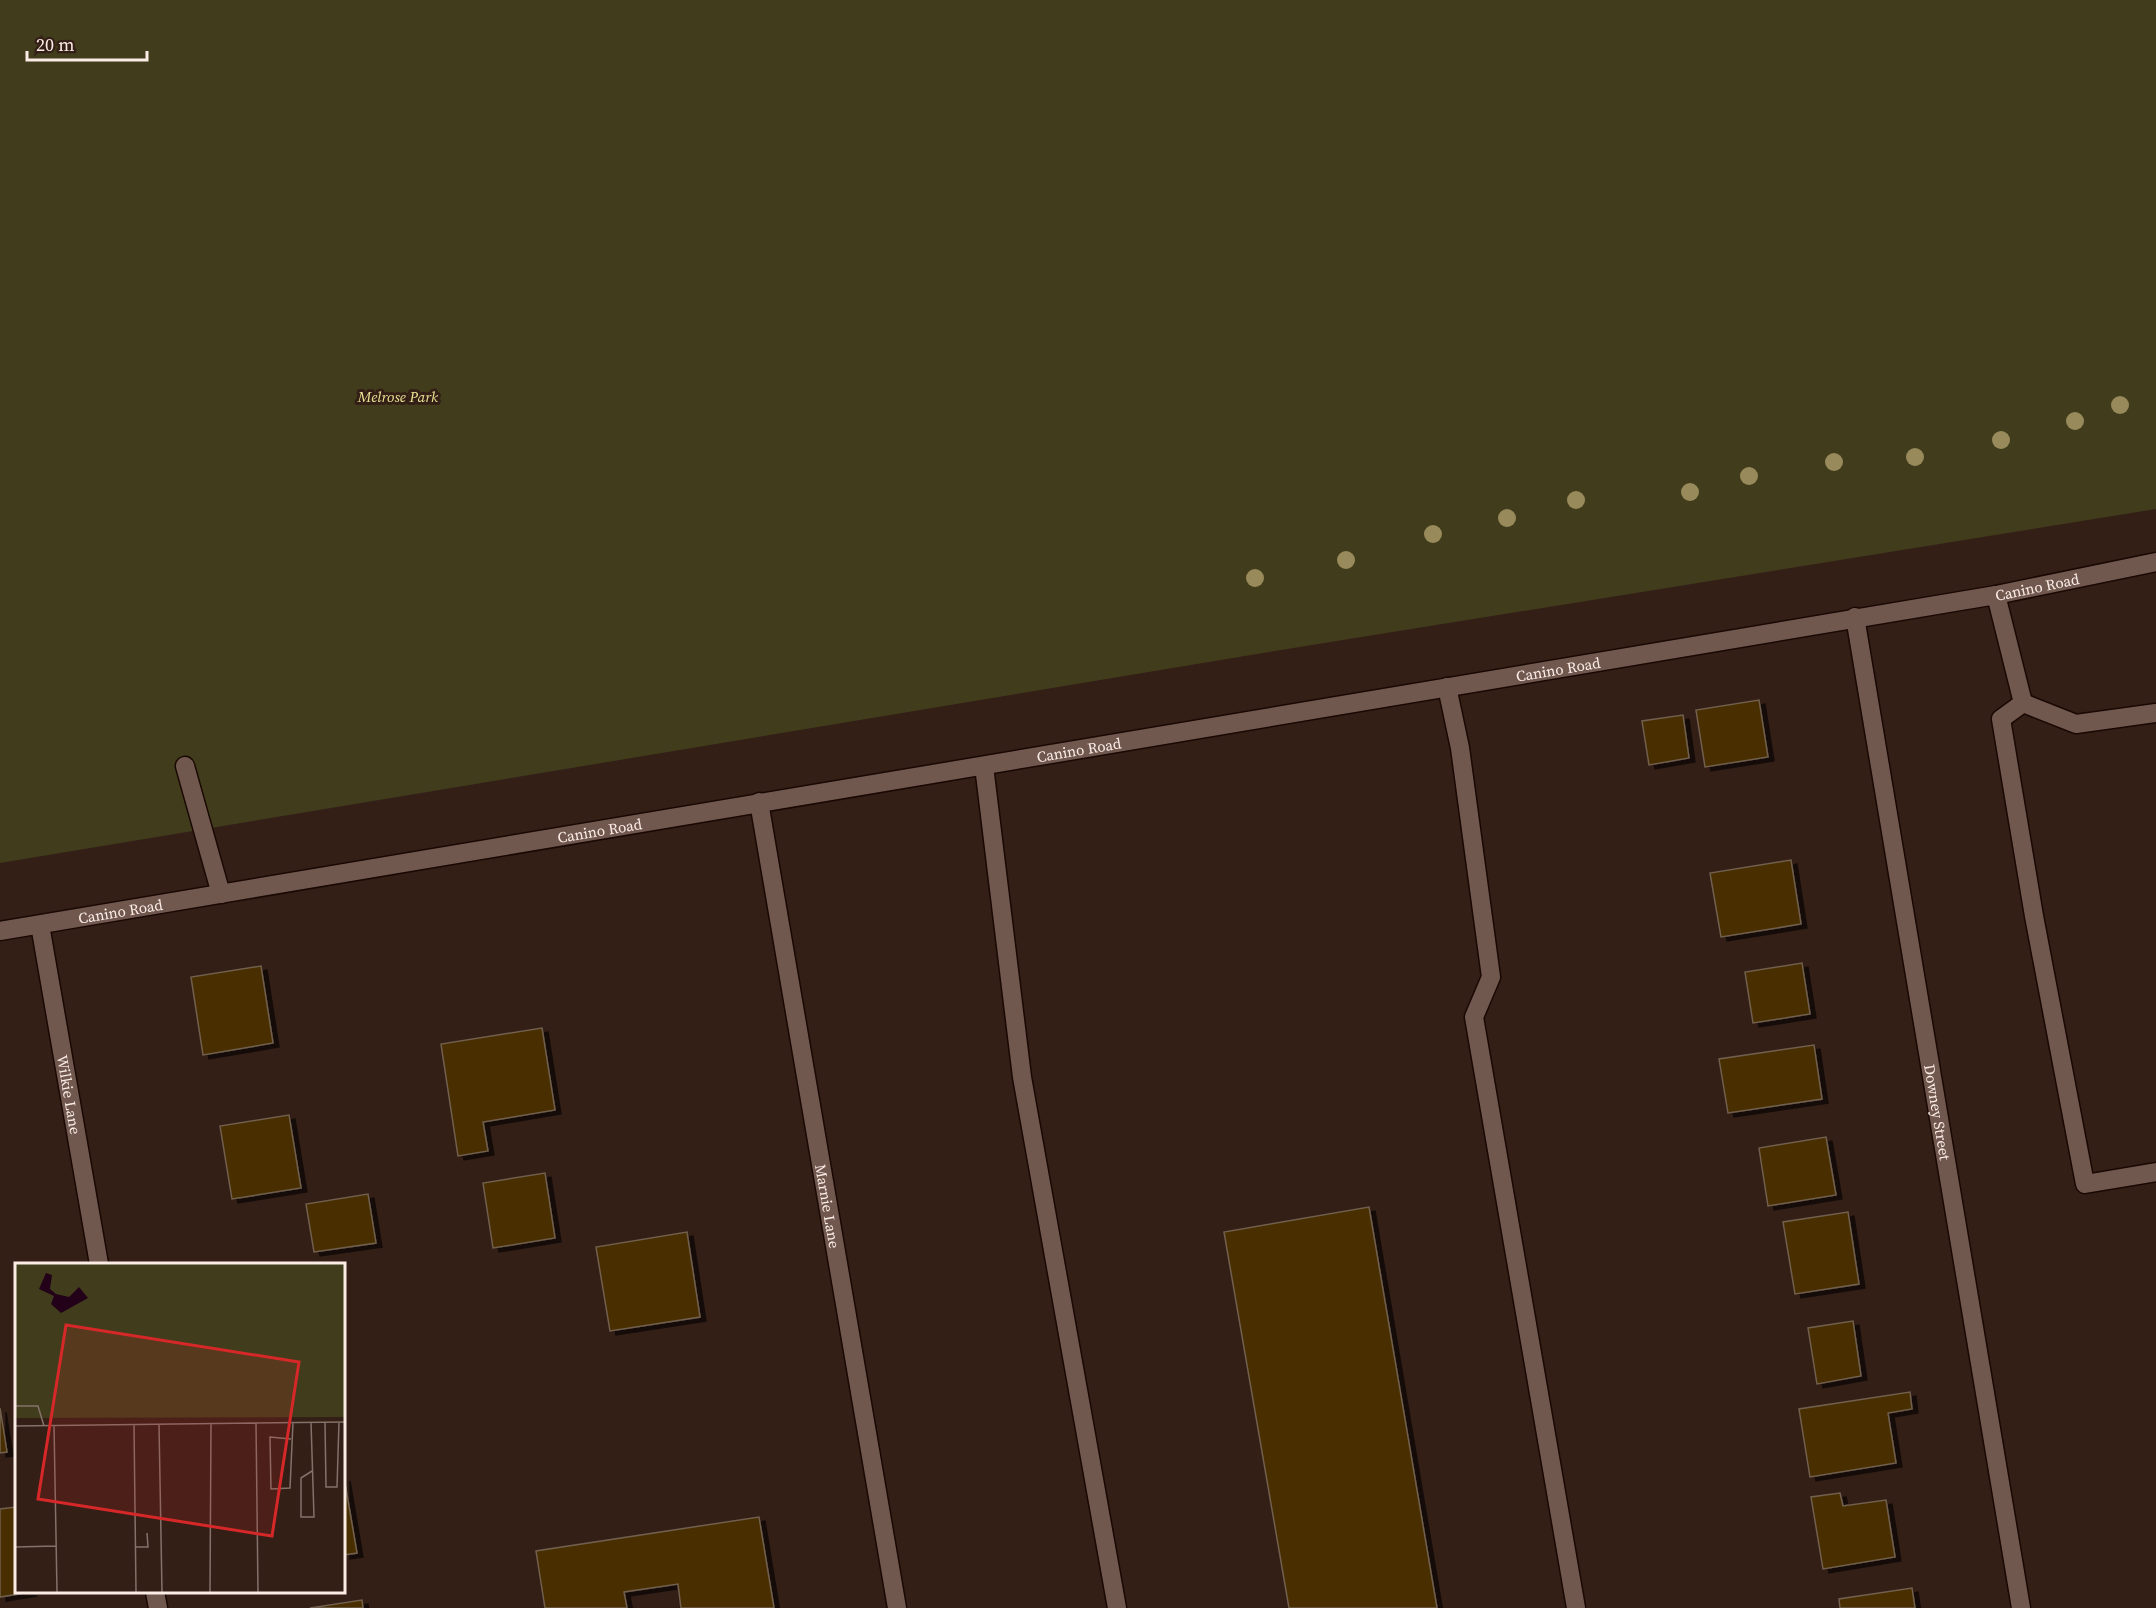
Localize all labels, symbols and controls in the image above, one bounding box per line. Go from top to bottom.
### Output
scale bar [27,24,147,62]
text: 20 m [36,32,74,57]
park label: Melrose Park [357,386,439,407]
street label: Canino Road [1993,568,2082,605]
street label: Canino Road [1514,651,1602,686]
street label: Canino Road [1035,732,1123,767]
street label: Canino Road [556,813,644,848]
street label: Canino Road [76,893,165,928]
street label: Wilkie Lane [52,1053,87,1136]
street label: Downey Street [1920,1063,1956,1162]
street label: Marnie Lane [811,1162,846,1250]
inset map [15,1263,345,1593]

